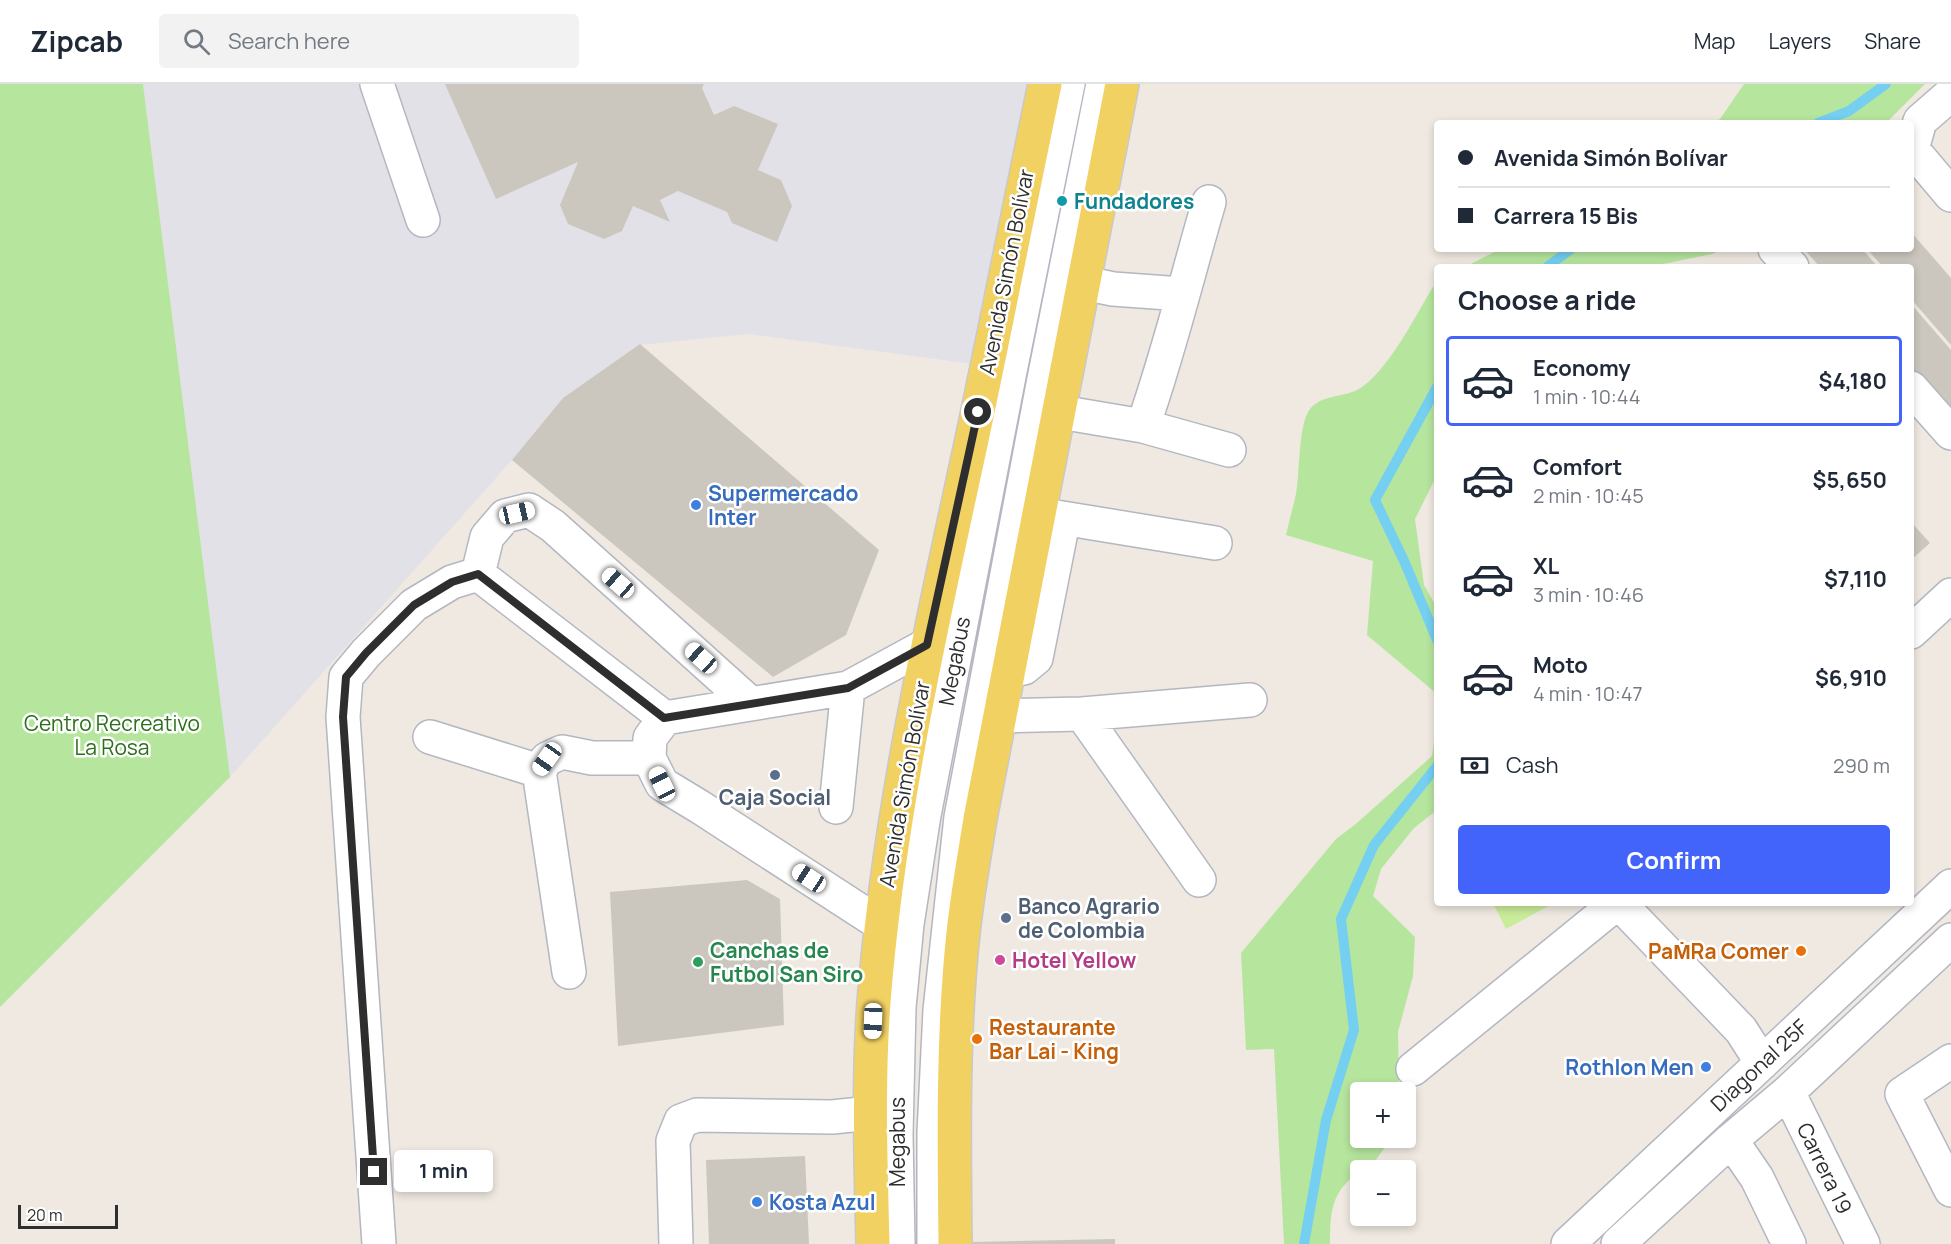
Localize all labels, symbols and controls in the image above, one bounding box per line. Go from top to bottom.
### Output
search box [159,14,579,68]
text: Zipcab [30,22,123,60]
icon: search [180,25,213,58]
text: Search here [228,26,350,56]
text: Map [1694,27,1735,55]
text: Layers [1768,27,1831,55]
text: Share [1864,27,1921,55]
text: Avenida Simón Bolívar [1494,143,1728,173]
street label: Avenida Simón Bolívar [972,166,1040,377]
place label: Fundadores [1074,187,1194,215]
marker: Fundadores [1055,194,1069,208]
text: Carrera 15 Bis [1494,201,1638,231]
text: Choose a ride [1458,281,1636,318]
text: Economy [1533,353,1631,383]
icon: car [1461,354,1515,408]
text: $4,180 [1819,366,1887,396]
text: 1 min · 10:44 [1533,383,1641,410]
route start [964,398,991,425]
text: Comfort [1533,452,1622,482]
icon: car [1461,453,1515,507]
text: $5,650 [1813,465,1887,495]
place label: Supermercado Inter [708,479,858,531]
text: 2 min · 10:45 [1533,482,1644,509]
marker: Supermercado Inter [689,498,703,512]
car [497,500,537,526]
text: XL [1533,551,1559,581]
icon: car [1461,552,1515,606]
car [599,564,637,602]
text: $7,110 [1824,564,1887,594]
text: 3 min · 10:46 [1533,581,1644,608]
street label: Megabus [932,614,976,708]
car [682,639,720,677]
text: Moto [1533,650,1588,680]
icon: car [1461,651,1515,705]
text: $6,910 [1815,663,1887,693]
street label: Avenida Simón Bolívar [872,678,936,890]
text: 4 min · 10:47 [1533,680,1643,707]
park label: Centro Recreativo La Rosa [24,709,200,761]
car [529,739,565,779]
icon: cash [1458,749,1491,782]
text: Cash [1506,750,1559,780]
text: 290 m [1833,752,1890,779]
car [646,764,678,804]
marker: Caja Social [768,768,782,782]
place label: Caja Social [719,783,831,811]
button: Confirm [1458,825,1890,894]
car [789,861,829,895]
place label: Banco Agrario de Colombia [1018,892,1160,944]
marker: Banco Agrario de Colombia [999,911,1013,925]
place label: Canchas de Futbol San Siro [710,936,863,988]
place label: PaṀRa Comer [1648,937,1789,965]
marker: PaṀRa Comer [1794,944,1808,958]
place label: Hotel Yellow [1012,946,1137,974]
marker: Hotel Yellow [993,953,1007,967]
marker: Canchas de Futbol San Siro [691,955,705,969]
car [863,1003,883,1039]
street label: Diagonal 25F [1704,1012,1814,1117]
place label: Restaurante Bar Lai - King [989,1013,1119,1065]
marker: Restaurante Bar Lai - King [970,1032,984,1046]
place label: Rothlon Men [1565,1053,1694,1081]
marker: Rothlon Men [1699,1060,1713,1074]
map controls [1350,1082,1416,1226]
button: + [1350,1082,1416,1148]
street label: Megabus [883,1097,911,1187]
street label: Carrera 19 [1791,1118,1859,1218]
callout: 1 min [395,1151,494,1193]
text: 1 min [419,1157,468,1184]
route end [360,1158,387,1185]
button: − [1350,1160,1416,1226]
place label: Kosta Azul [769,1188,876,1216]
marker: Kosta Azul [750,1195,764,1209]
scale bar [18,1202,118,1230]
text: 20 m [27,1204,63,1226]

